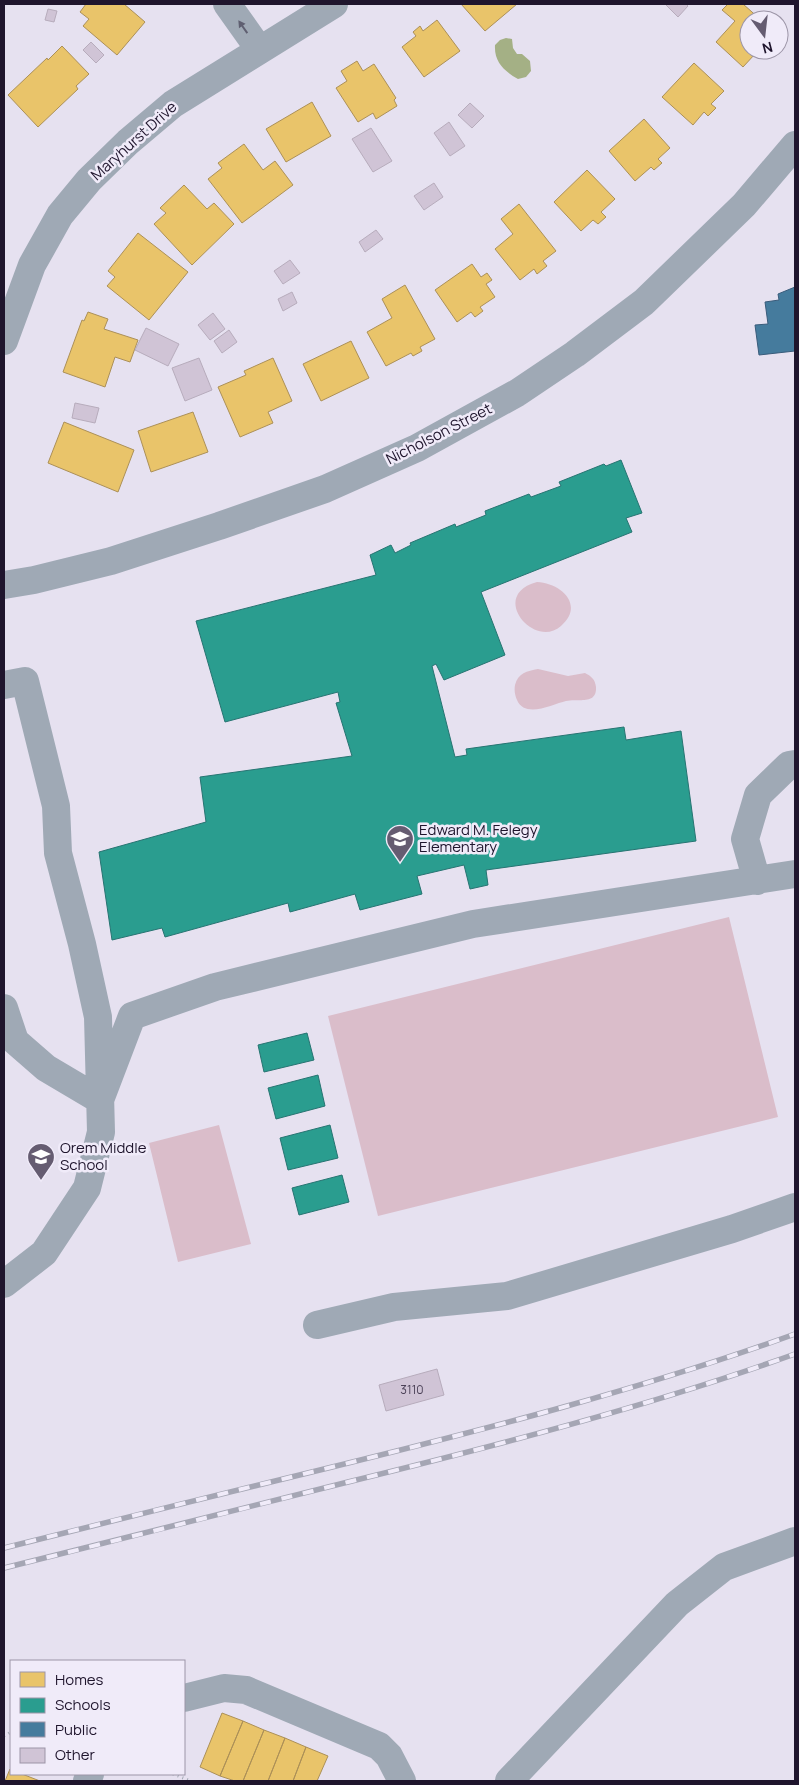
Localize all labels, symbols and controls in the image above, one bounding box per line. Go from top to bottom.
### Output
north arrow [739,10,789,60]
one-way arrow [238,20,248,33]
text: N [760,38,775,59]
street label: Maryhurst Drive [86,96,181,185]
street label: Nicholson Street [382,398,495,469]
place label: Edward M. Felegy Elementary [419,819,538,857]
school or university icon: Edward M. Felegy Elementary [385,824,415,863]
place label: Orem Middle School [60,1137,147,1175]
school or university icon: Orem Middle School [26,1142,56,1181]
house number: 3110 [400,1381,424,1398]
legend [10,1660,185,1775]
text: Homes [55,1669,104,1690]
text: Schools [55,1694,111,1715]
text: Public [55,1719,97,1740]
text: Other [55,1744,96,1765]

